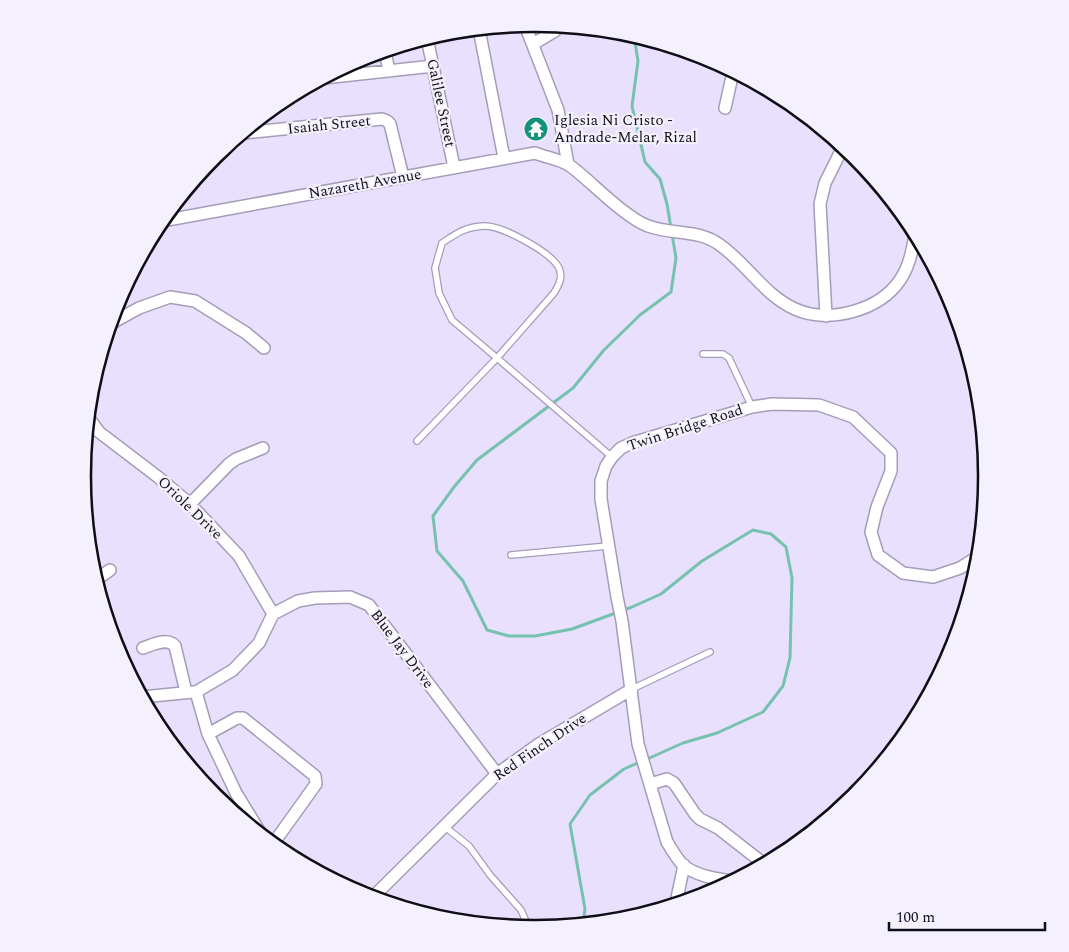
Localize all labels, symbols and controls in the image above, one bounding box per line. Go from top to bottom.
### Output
street label: Galilee Street [420,57,462,149]
street label: Isaiah Street [286,109,372,141]
place label: Iglesia Ni Cristo - Andrade-Melar, Rizal [554,109,697,149]
temple icon: Iglesia Ni Cristo - Andrade-Melar, Rizal [523,116,549,142]
street label: Nazareth Avenue [307,163,423,205]
street label: Twin Bridge Road [624,398,746,458]
street label: Oriole Drive [152,471,228,545]
street label: Blue Jay Drive [365,605,439,693]
street label: Red Finch Drive [489,707,591,787]
scale bar [889,900,1045,932]
text: 100 m [896,906,935,929]

